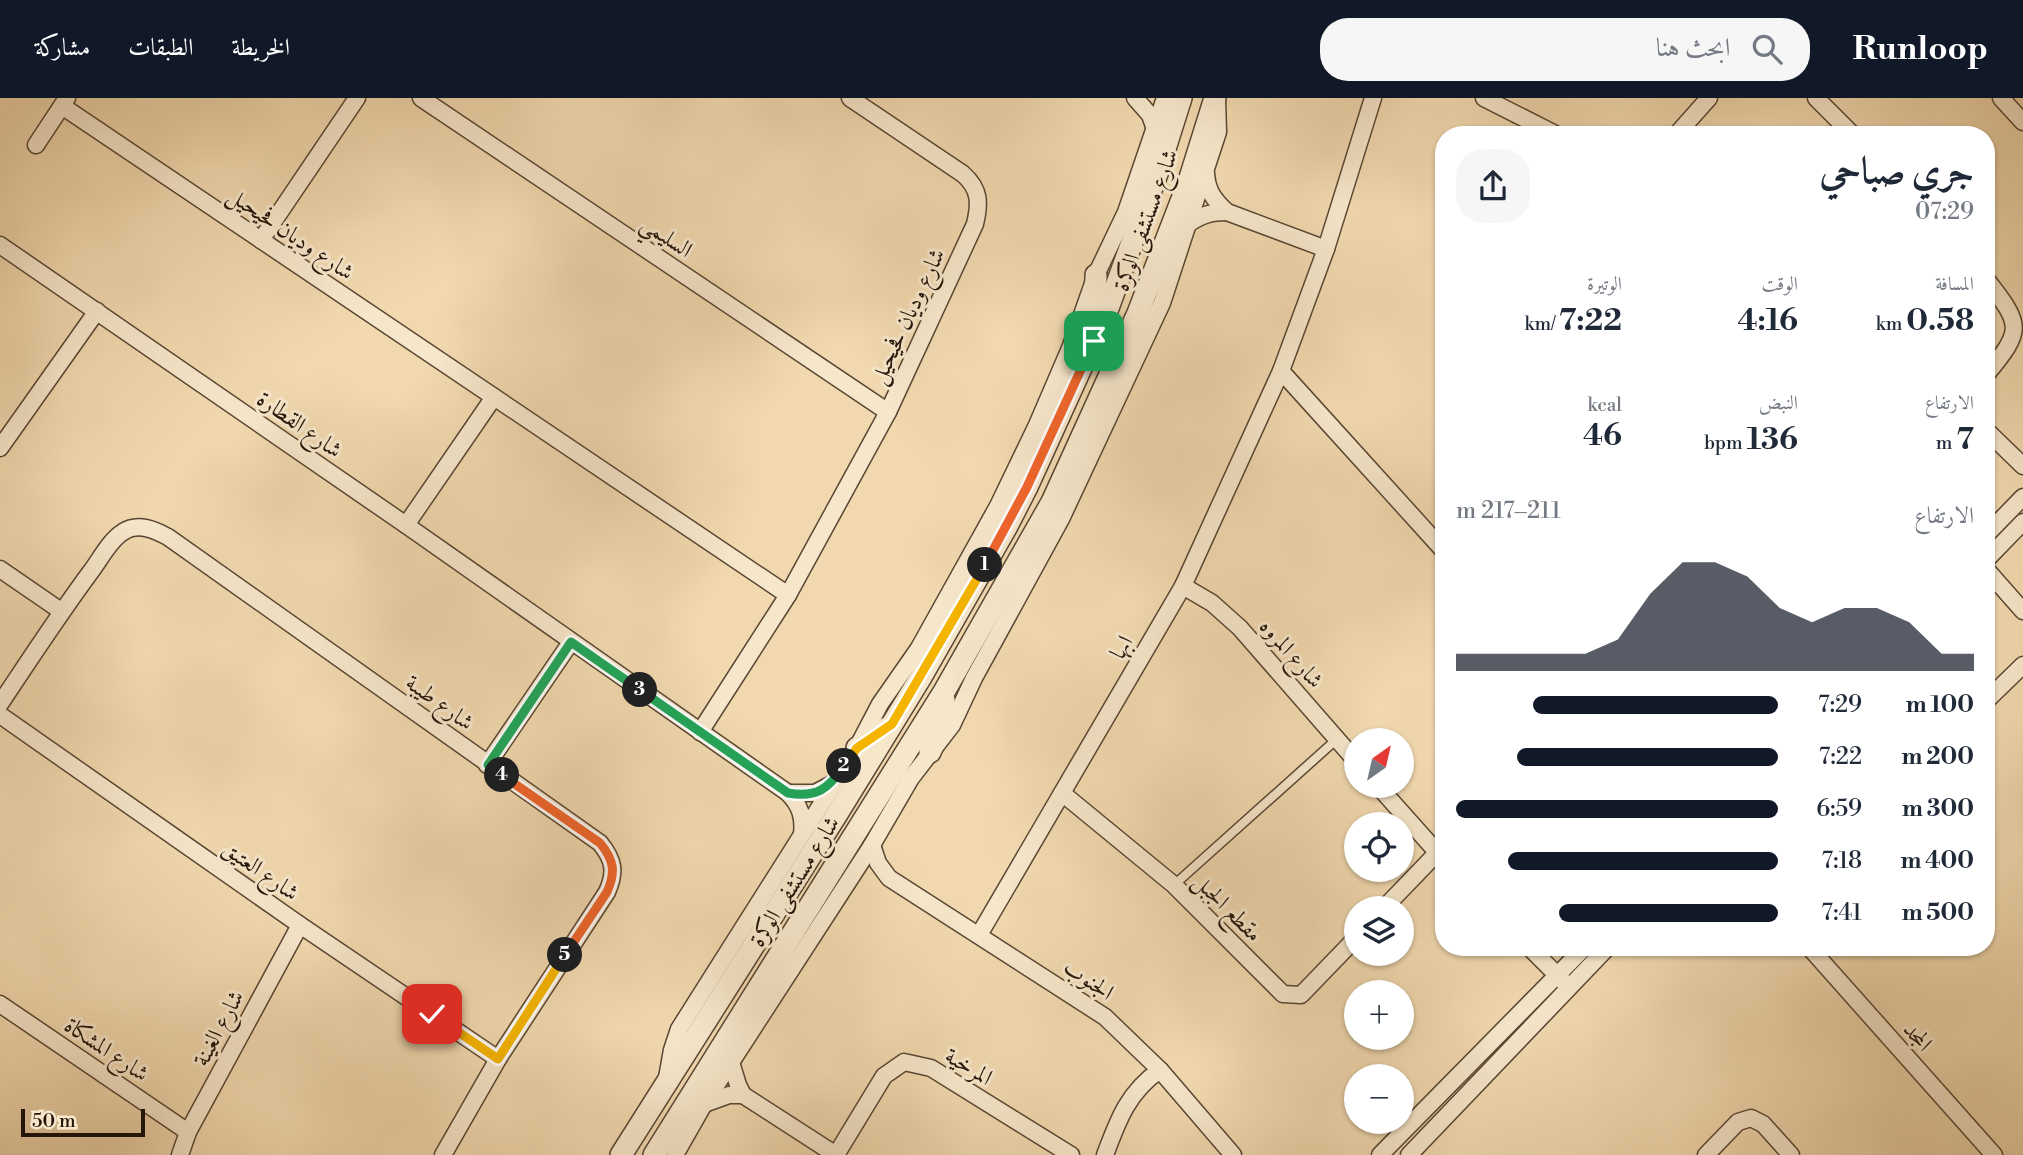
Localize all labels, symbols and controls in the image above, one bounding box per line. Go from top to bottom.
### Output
search box [1320,18,1810,81]
text: Runloop [1852,29,1988,70]
icon: search [1748,30,1786,68]
text: ابحث هنا [1656,32,1730,64]
text: مشاركة [35,33,90,63]
text: الطبقات [128,33,194,63]
text: الخريطة [232,33,290,63]
street label: شارع مستشفى الوكرة [1107,146,1189,297]
text: جري صباحي [1820,148,1974,195]
button: share [1456,149,1530,223]
street label: شارع وديان فحيحيل [219,181,359,291]
text: 07:29 [1915,198,1974,226]
street label: السليمي [631,209,698,270]
street label: شارع وديان فحيحيل [864,244,956,391]
text: الوتيرة [1587,272,1622,296]
text: الوقت [1762,272,1798,296]
text: المسافة [1935,272,1974,296]
text: 7:22 [1559,302,1622,340]
text: 4:16 [1737,302,1798,340]
text: 0.58 [1906,302,1974,340]
pin [1064,311,1124,371]
text: /km [1525,312,1559,336]
text: km [1876,312,1906,336]
icon: arrive [1075,322,1113,360]
street label: شارع القطارة [248,385,348,468]
text: النبض [1759,391,1798,415]
text: الارتفاع [1925,391,1974,415]
text: kcal [1588,393,1622,417]
text: 46 [1583,417,1622,455]
text: 136 [1747,421,1798,459]
text: 7 [1956,421,1974,459]
text: bpm [1704,431,1747,455]
text: m [1936,431,1956,455]
text: 211–217 m [1456,497,1561,525]
text: الارتفاع [1914,502,1974,530]
pin: 1 [968,547,1002,582]
text: 1 [980,552,989,576]
street label: شارع المروه [1250,613,1329,698]
street label: ابها [1104,631,1140,664]
street label: شارع طيبة [397,669,479,741]
pin: 3 [622,672,658,708]
text: 3 [634,677,645,701]
text: 7:29 [1818,691,1862,719]
text: 100 m [1906,691,1974,719]
north arrow [1344,728,1414,798]
map controls [1344,728,1414,1134]
text: 7:22 [1819,743,1862,771]
text: 200 m [1902,743,1974,771]
pin: 2 [826,748,862,784]
text: 2 [838,753,849,777]
pin: 4 [484,758,520,792]
text: 4 [495,762,508,786]
text: 6:59 [1816,795,1862,823]
text: 300 m [1902,795,1974,823]
street label: شارع مستشفى الوكرة [744,811,850,955]
button: locate [1344,812,1414,882]
street label: شارع العتيق [214,834,304,911]
text: 7:18 [1821,847,1862,875]
text: 400 m [1901,847,1974,875]
street label: مقطع الجبل [1183,867,1268,952]
button: layers [1344,896,1414,966]
text: 7:41 [1821,899,1862,927]
text: 500 m [1902,899,1974,927]
pin: 5 [548,938,582,972]
text: 5 [559,942,570,966]
street label: الجنوب [1058,953,1119,1007]
button: + [1344,980,1414,1050]
pin [402,984,462,1044]
street label: شارع الغينة [187,986,255,1074]
icon: check [413,995,451,1033]
street label: شارع المشكاة [56,1011,154,1092]
street label: المجد [1897,1016,1938,1057]
street label: المرخية [940,1042,997,1092]
button: − [1344,1064,1414,1134]
scale bar [21,1106,145,1138]
text: 50 m [32,1109,76,1133]

